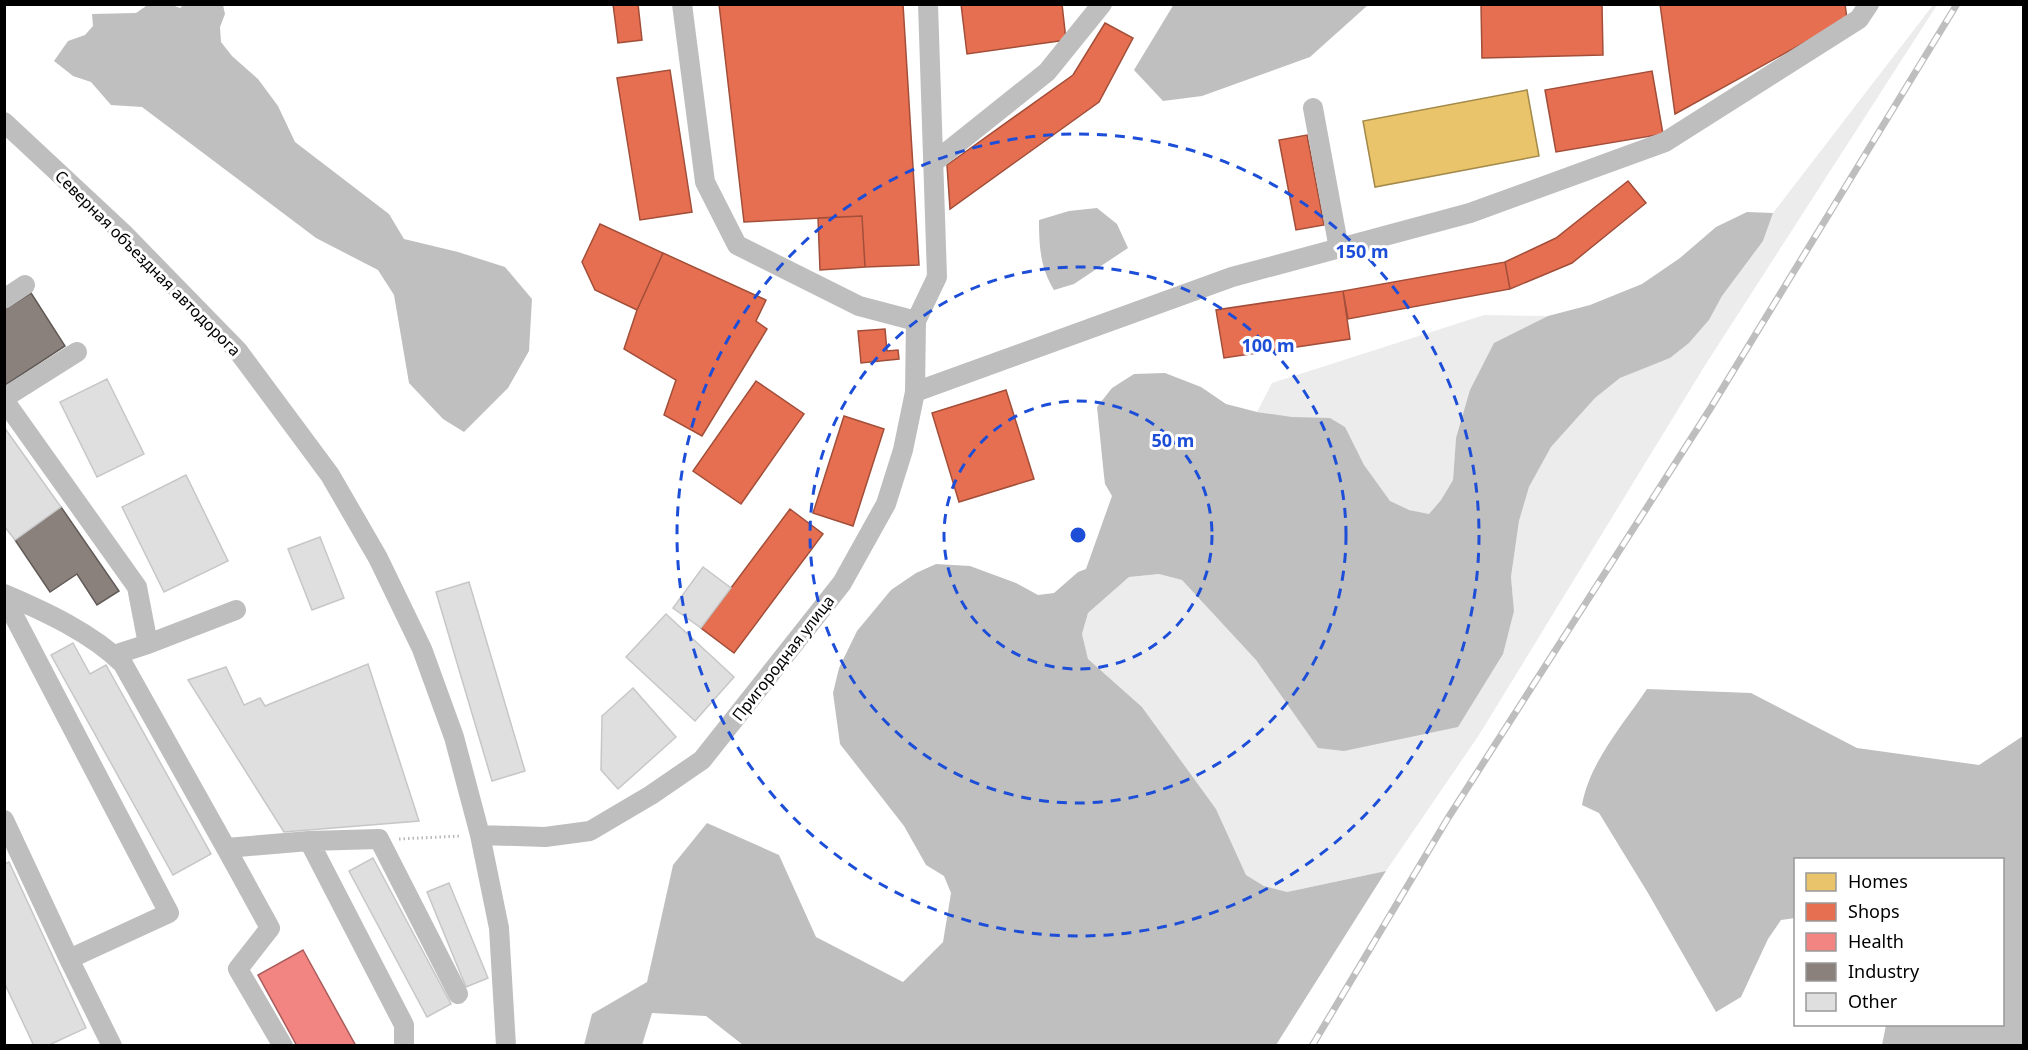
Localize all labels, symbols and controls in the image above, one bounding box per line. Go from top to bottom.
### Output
street label: Северная объездная автодорога [50,165,246,361]
text: 150 m [1335,239,1389,263]
text: 100 m [1241,333,1295,357]
text: 50 m [1152,428,1194,452]
centre of rings [1068,525,1088,545]
street label: Пригородная улица [727,591,839,725]
legend [1794,858,2004,1026]
text: Homes [1848,869,1908,893]
text: Shops [1848,899,1900,923]
text: Health [1848,929,1904,953]
text: Industry [1848,959,1920,983]
text: Other [1848,989,1898,1013]

